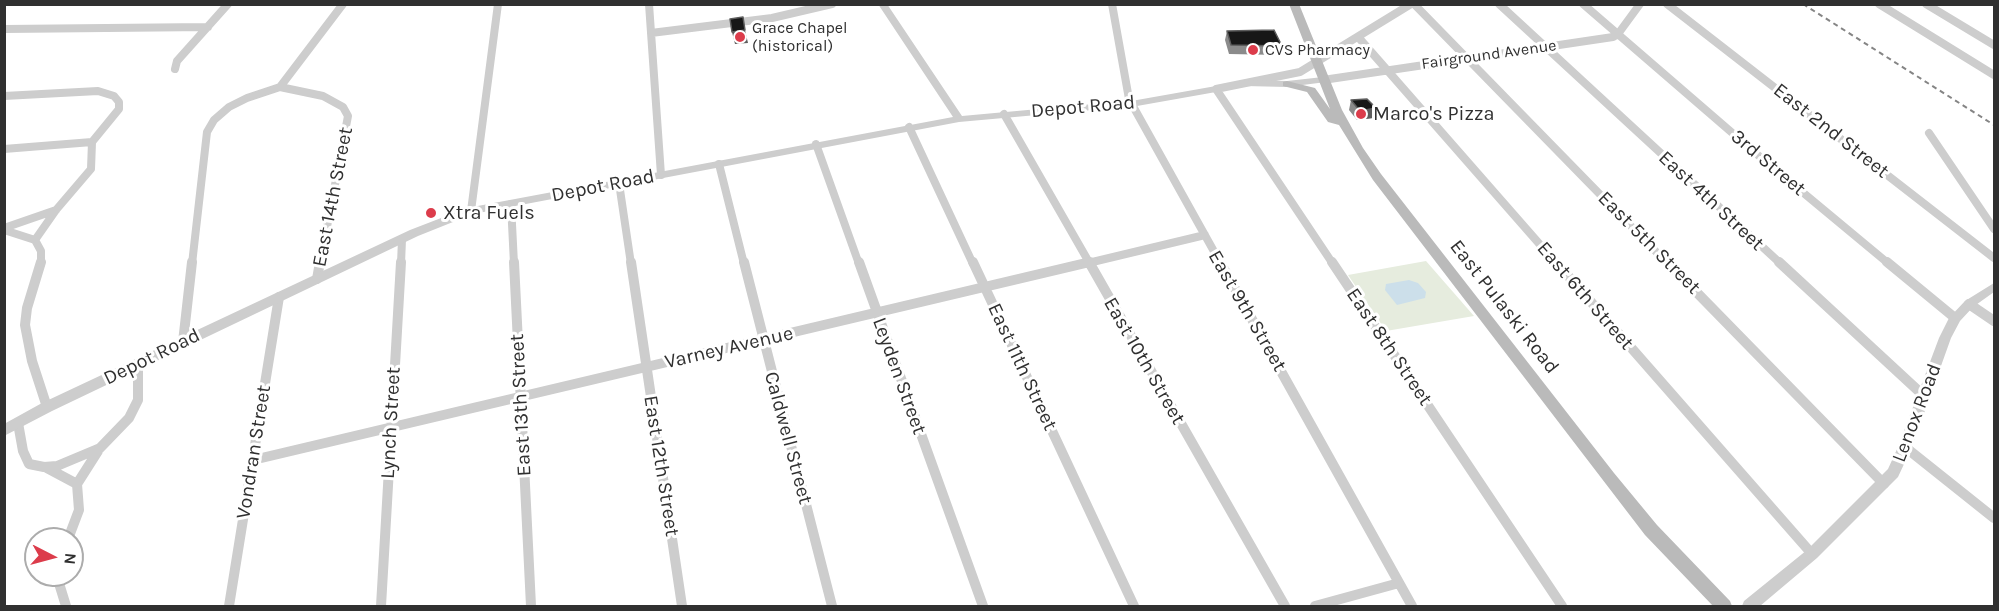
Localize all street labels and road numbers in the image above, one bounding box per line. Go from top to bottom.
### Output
street label: Fairground Avenue [1420,36,1558,74]
street label: East 2nd Street [1768,78,1894,184]
street label: Depot Road [1030,90,1136,124]
street label: East 14th Street [308,125,358,269]
street label: 3rd Street [1726,125,1810,201]
street label: East 4th Street [1653,146,1769,256]
street label: Depot Road [549,164,657,208]
street label: East 5th Street [1593,187,1705,299]
street label: East Pulaski Road [1444,235,1564,379]
street label: East 6th Street [1531,237,1639,355]
street label: East 9th Street [1203,246,1291,376]
street label: East 8th Street [1341,284,1437,410]
street label: East 10th Street [1098,293,1190,429]
street label: East 11th Street [982,300,1062,434]
street label: Leyden Street [867,314,931,438]
street label: Varney Avenue [662,322,796,374]
street label: Depot Road [100,323,204,391]
street label: East 13th Street [505,333,537,477]
street label: Lenox Road [1887,360,1947,466]
street label: Lynch Street [376,366,406,480]
street label: Caldwell Street [759,369,817,507]
street label: Vondran Street [232,383,276,521]
street label: East 12th Street [638,394,684,538]

